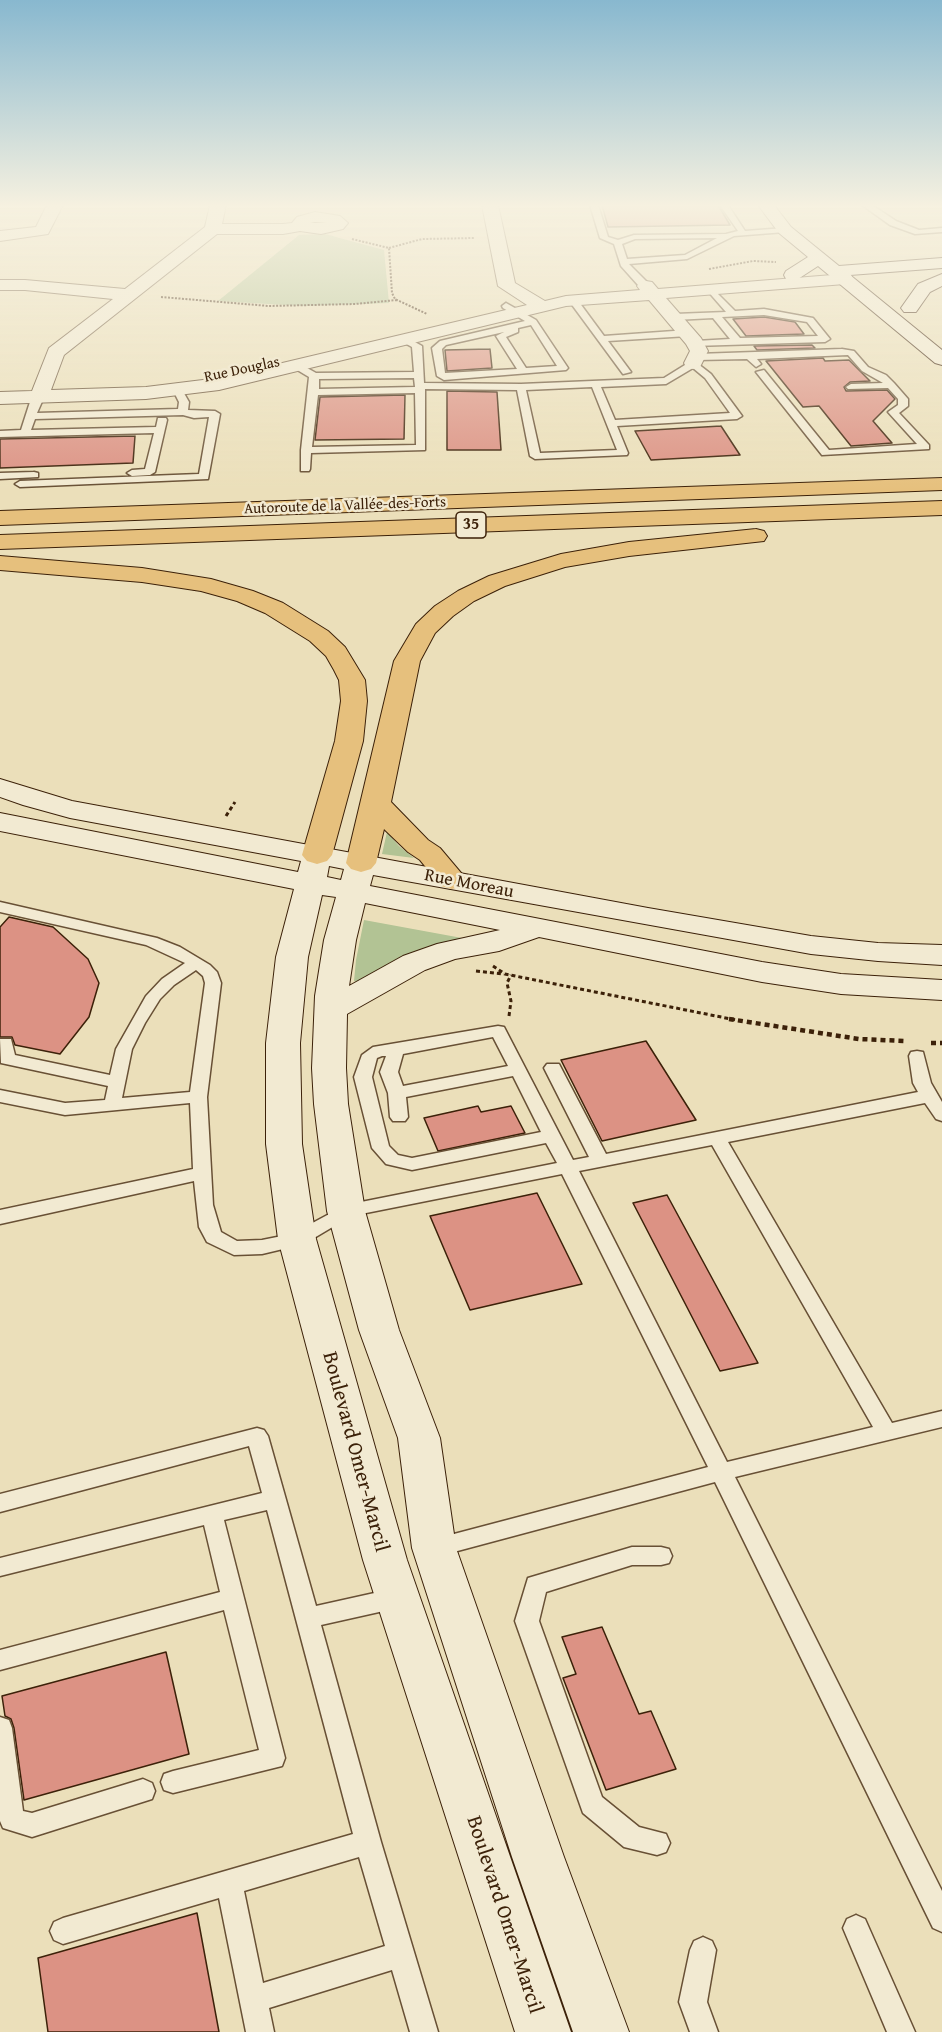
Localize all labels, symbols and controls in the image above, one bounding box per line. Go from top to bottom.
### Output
street label: Rue Douglas [203,353,281,387]
street label: Autoroute de la Vallée-des-Forts [244,493,446,519]
road number: 35 [456,512,486,538]
street label: Rue Moreau [423,865,515,903]
street label: Boulevard Omer-Marcil [316,1349,394,1555]
street label: Boulevard Omer-Marcil [460,1813,548,2017]

